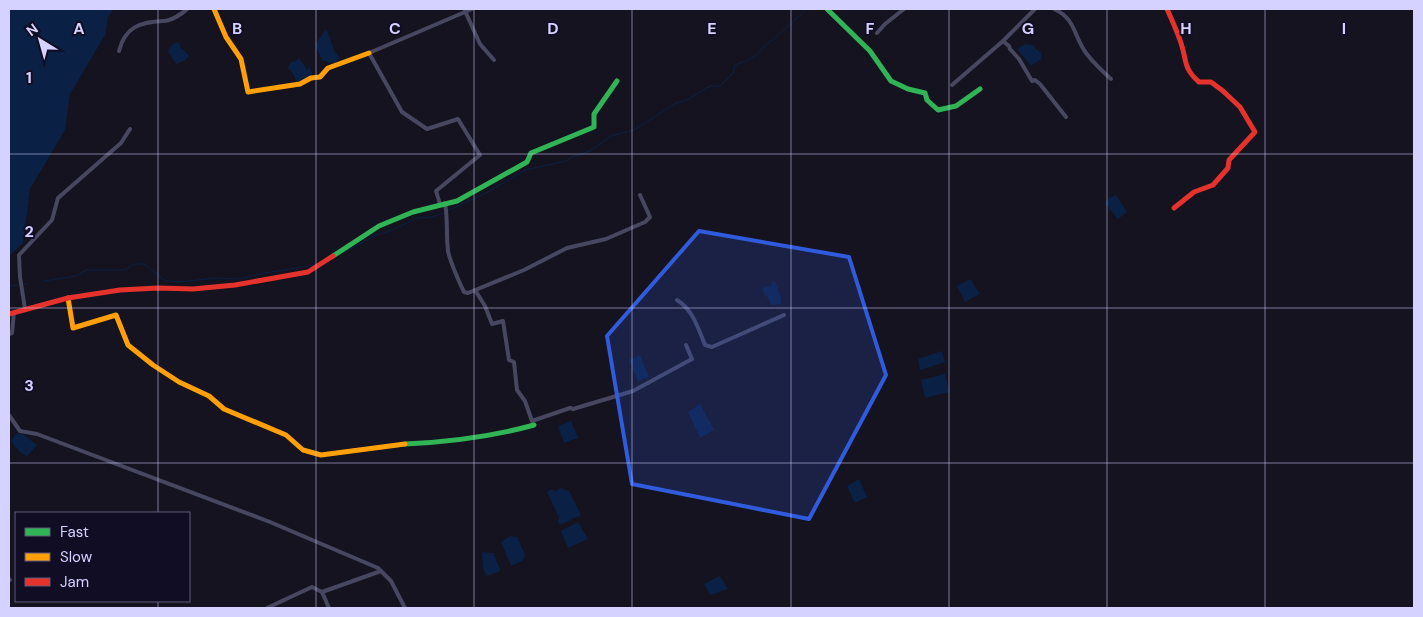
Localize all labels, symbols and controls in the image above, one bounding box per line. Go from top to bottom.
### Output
north arrow [15,15,65,65]
text: A [73,18,85,39]
text: B [232,18,242,39]
text: C [389,18,401,39]
text: D [547,18,559,39]
text: E [707,18,717,39]
text: F [866,18,875,39]
text: G [1022,18,1034,39]
text: H [1180,18,1192,39]
text: I [1342,18,1346,39]
text: N [23,19,42,40]
text: 1 [26,67,32,88]
text: 2 [24,221,34,242]
text: 3 [24,375,34,396]
legend [15,512,190,602]
text: Fast [60,522,89,542]
text: Slow [60,547,93,567]
text: Jam [60,572,89,592]

